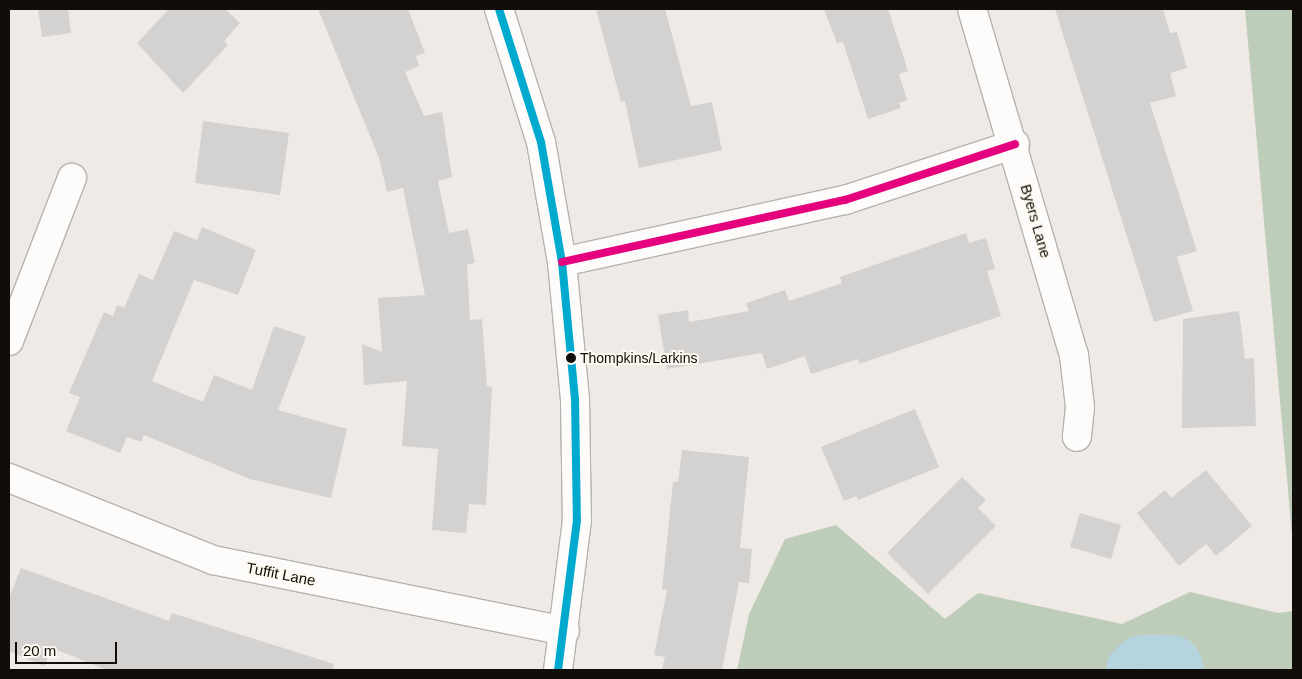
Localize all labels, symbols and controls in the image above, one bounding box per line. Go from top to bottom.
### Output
street label: Byers Lane [1017,182,1055,260]
place label: Thompkins/Larkins [580,350,697,366]
marker: Thompkins/Larkins [566,353,576,363]
street label: Tuffit Lane [245,558,317,590]
scale bar [18,632,120,664]
text: 20 m [23,642,56,659]

